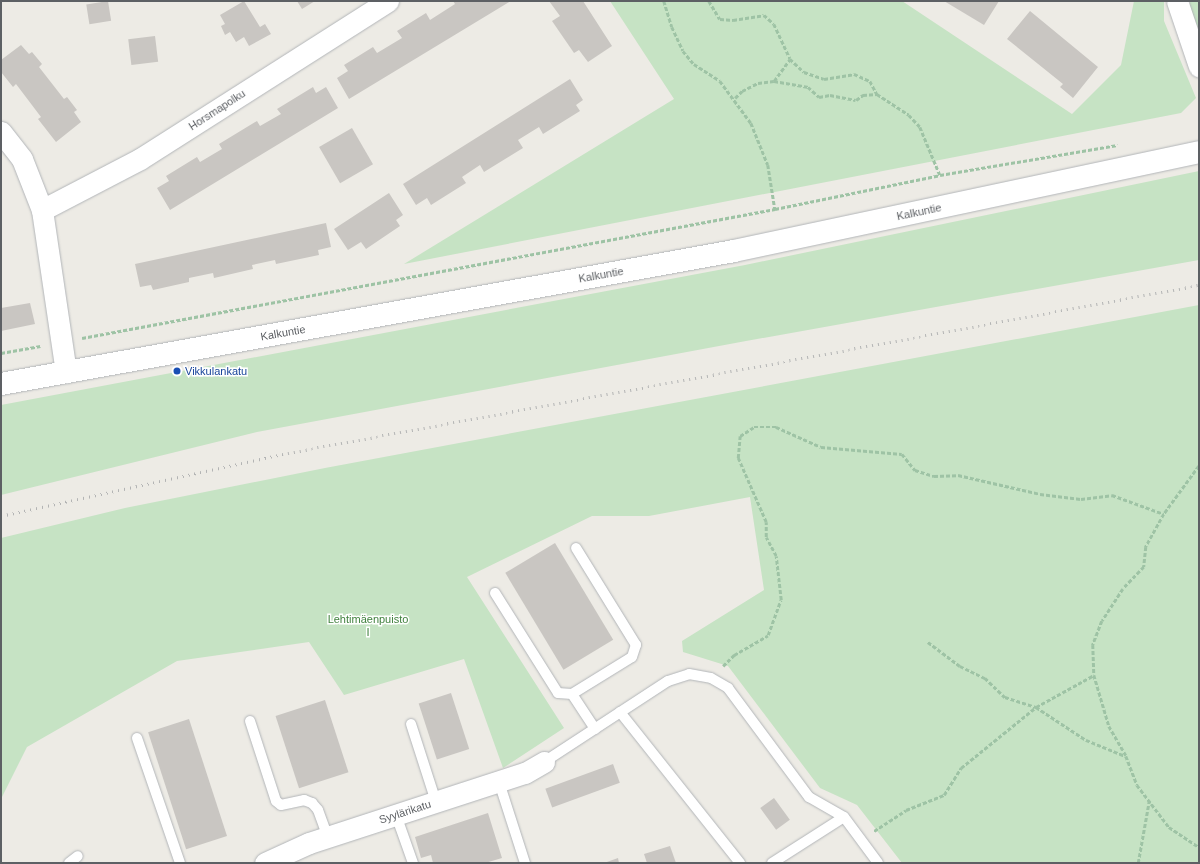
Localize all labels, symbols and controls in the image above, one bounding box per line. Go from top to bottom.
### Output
street label: Horsmapolku [186,87,248,133]
street label: Kalkuntie [895,201,943,223]
street label: Kalkuntie [578,265,624,285]
street label: Kalkuntie [260,323,306,343]
place label: Vikkulankatu [185,364,247,378]
marker: Vikkulankatu [172,366,182,376]
park label: Lehtimäenpuisto I [328,613,408,639]
street label: Syylärikatu [377,797,433,827]

